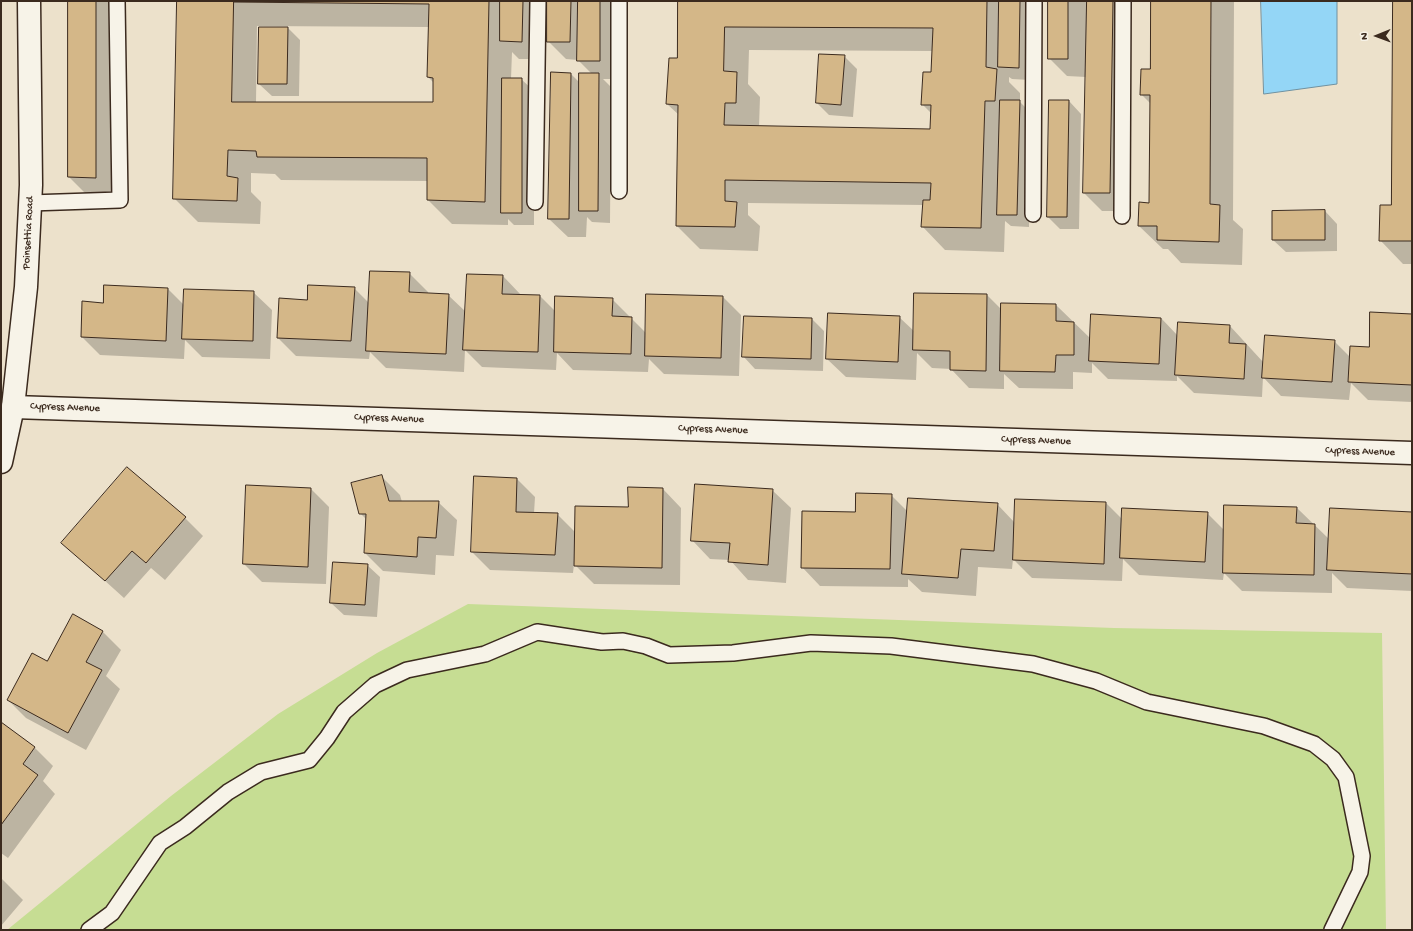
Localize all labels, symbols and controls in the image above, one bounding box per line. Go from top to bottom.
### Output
north arrow [1357,16,1397,56]
text: N [1359,33,1371,40]
street label: Poinsettia Road [20,196,38,270]
street label: Cypress Avenue [30,400,100,416]
street label: Cypress Avenue [354,411,424,427]
street label: Cypress Avenue [678,422,748,438]
street label: Cypress Avenue [1001,433,1071,449]
street label: Cypress Avenue [1325,444,1395,460]

